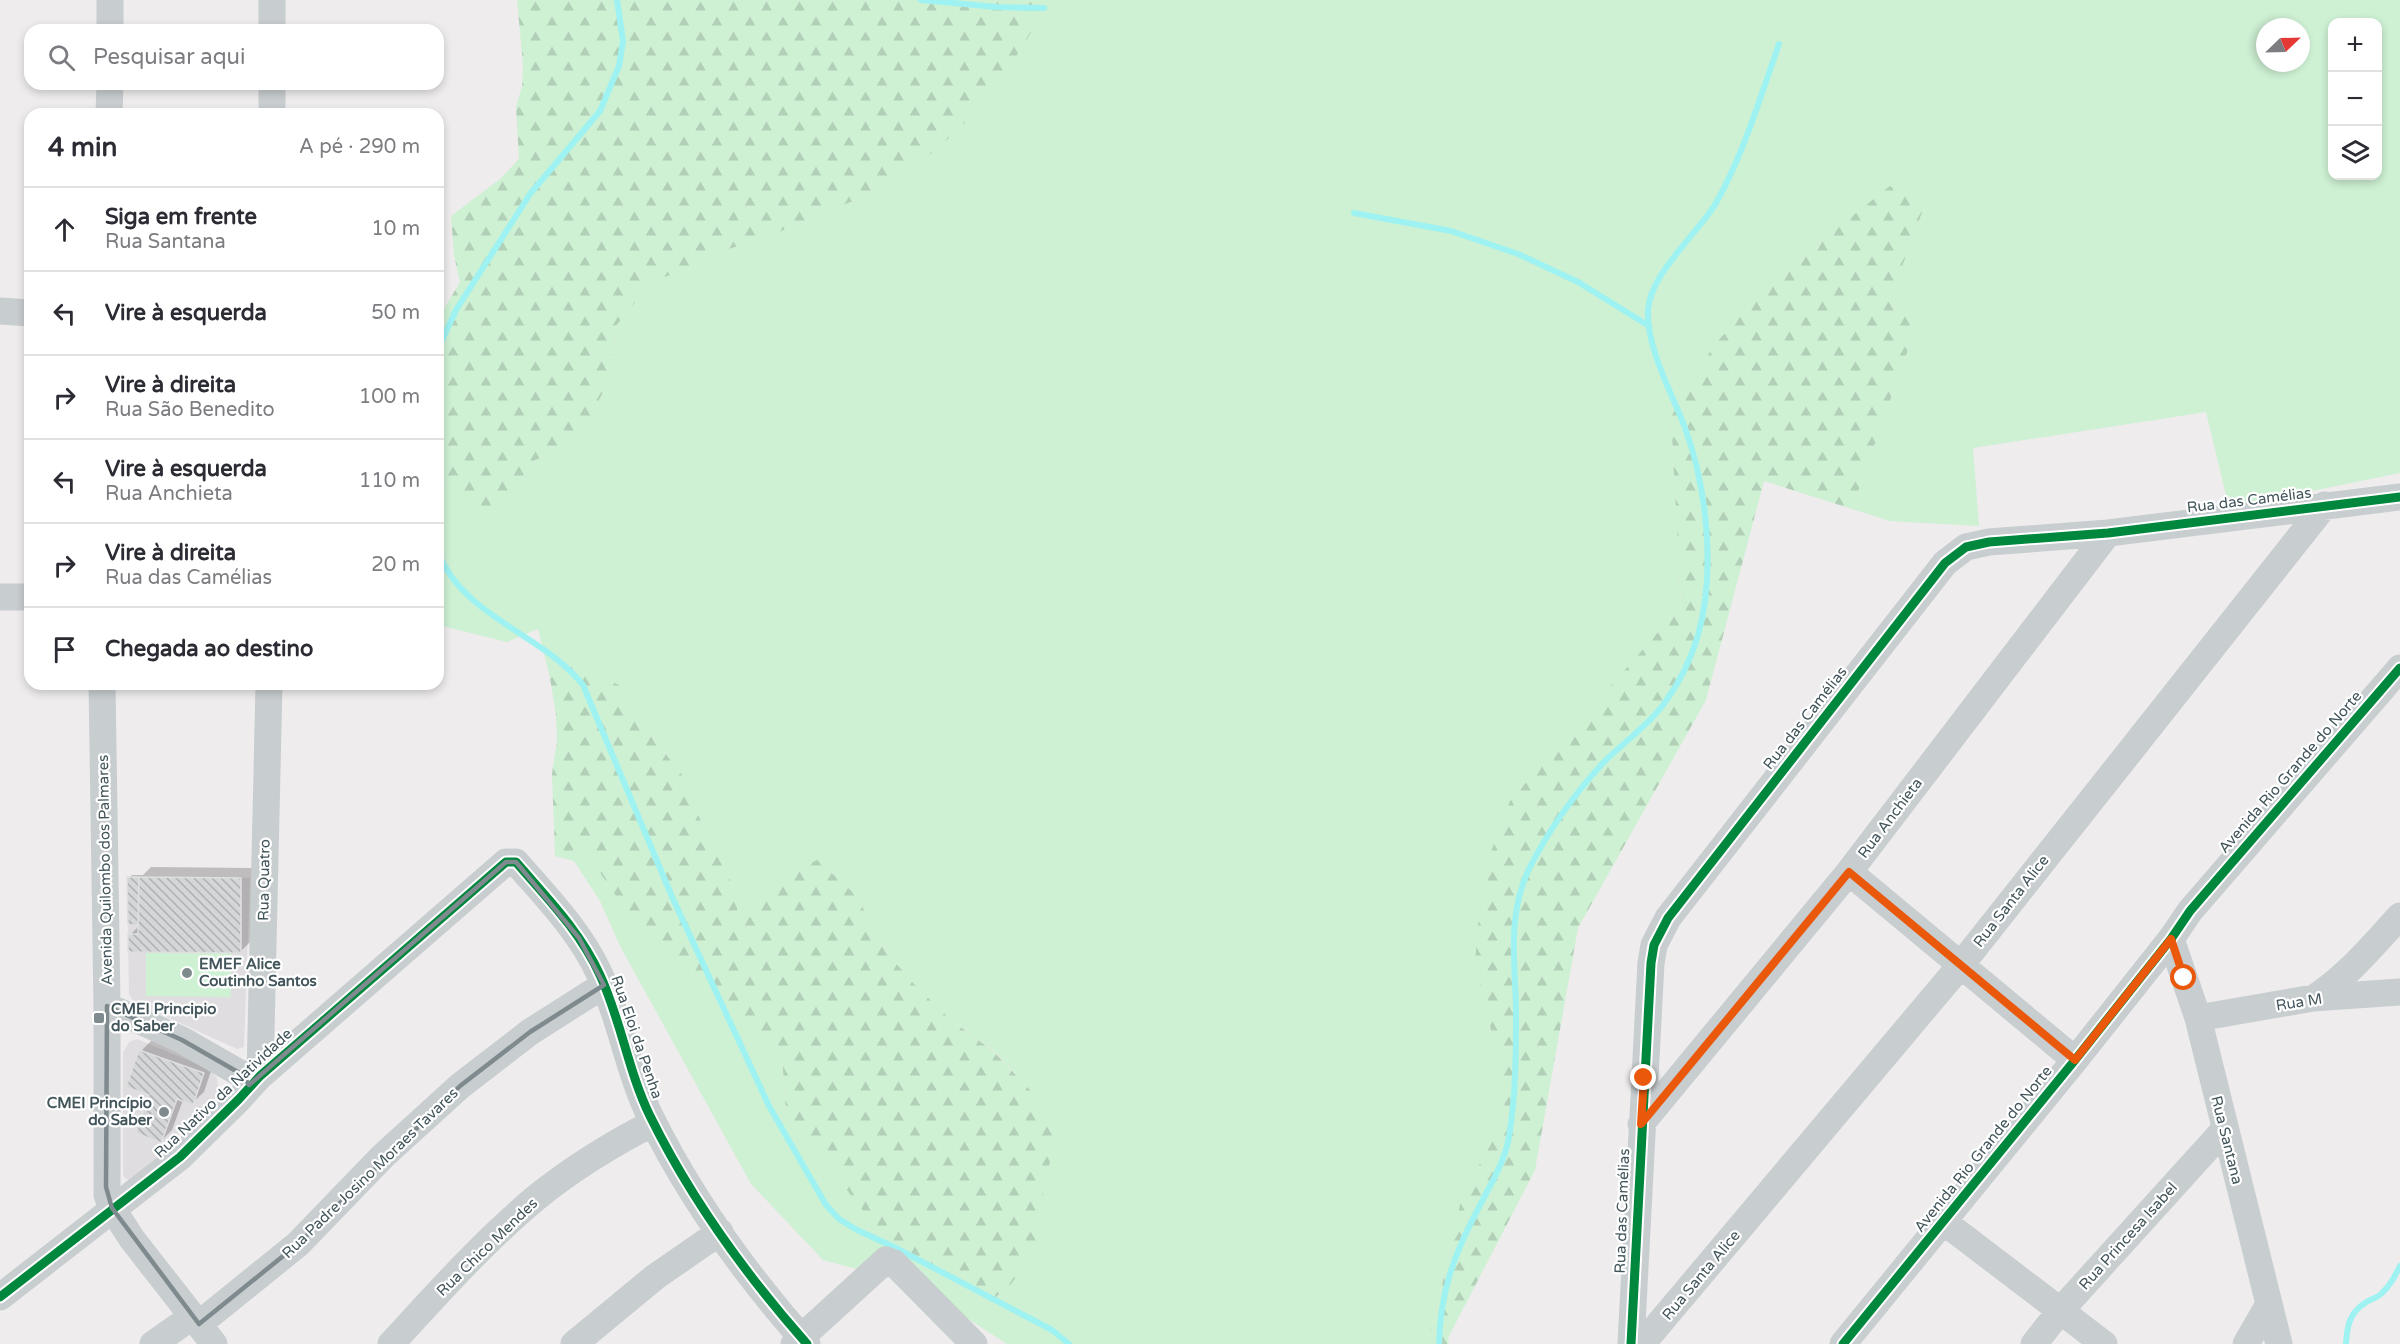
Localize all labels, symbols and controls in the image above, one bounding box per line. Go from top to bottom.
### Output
north arrow [2256,18,2310,72]
map controls [2328,18,2382,180]
button: + [2328,18,2382,72]
search box [24,24,444,90]
icon: search [45,41,78,74]
text: Pesquisar aqui [93,44,245,70]
button: − [2328,72,2382,126]
button: layers [2328,126,2382,180]
text: 4 min [48,132,117,163]
text: A pé · 290 m [299,135,420,159]
text: Siga em frente [105,204,257,230]
icon: ahead [48,213,81,246]
text: 10 m [371,217,420,241]
text: Rua Santana [105,230,226,254]
icon: left [48,297,81,330]
text: Vire à esquerda [105,300,267,326]
text: 50 m [371,301,420,325]
text: Vire à direita [105,372,236,398]
icon: right [48,381,81,414]
text: 100 m [359,385,420,409]
text: Rua São Benedito [105,398,275,422]
text: Vire à esquerda [105,456,267,482]
icon: left [48,465,81,498]
text: 110 m [359,469,420,493]
text: Rua Anchieta [105,482,233,506]
street label: Rua das Camélias [2186,483,2312,517]
text: Vire à direita [105,540,236,566]
icon: right [48,549,81,582]
text: 20 m [371,553,420,577]
text: Rua das Camélias [105,566,272,590]
icon: arrive [48,633,81,666]
text: Chegada ao destino [105,636,313,662]
street label: Rua das Camélias [1759,663,1851,773]
street label: Avenida Rio Grande do Norte [2215,687,2365,857]
street label: Avenida Quilombo dos Palmares [94,755,116,985]
street label: Rua Anchieta [1854,774,1926,862]
street label: Rua Quatro [254,839,274,921]
street label: Rua Santa Alice [1969,851,2053,951]
place label: EMEF Alice Coutinho Santos [199,955,317,990]
route start [2170,964,2196,990]
marker: EMEF Alice Coutinho Santos [180,966,194,980]
street label: Rua Eloi da Penha [607,973,667,1101]
street label: Rua M [2275,989,2323,1015]
place label: CMEI Principio do Saber [111,1000,216,1035]
marker: CMEI Principio do Saber [92,1011,106,1025]
street label: Rua Nativo da Natividade [150,1024,296,1162]
street label: Avenida Rio Grande do Norte [1910,1062,2056,1236]
route end [1630,1064,1656,1090]
street label: Rua Padre Josino Moraes Tavares [278,1084,462,1262]
place label: CMEI Princípio do Saber [47,1094,152,1129]
street label: Rua Santana [2207,1094,2247,1186]
marker: CMEI Princípio do Saber [157,1105,171,1119]
street label: Rua das Camélias [1611,1148,1633,1274]
street label: Rua Princesa Isabel [2075,1179,2181,1293]
street label: Rua Chico Mendes [433,1194,541,1300]
street label: Rua Santa Alice [1658,1226,1744,1324]

